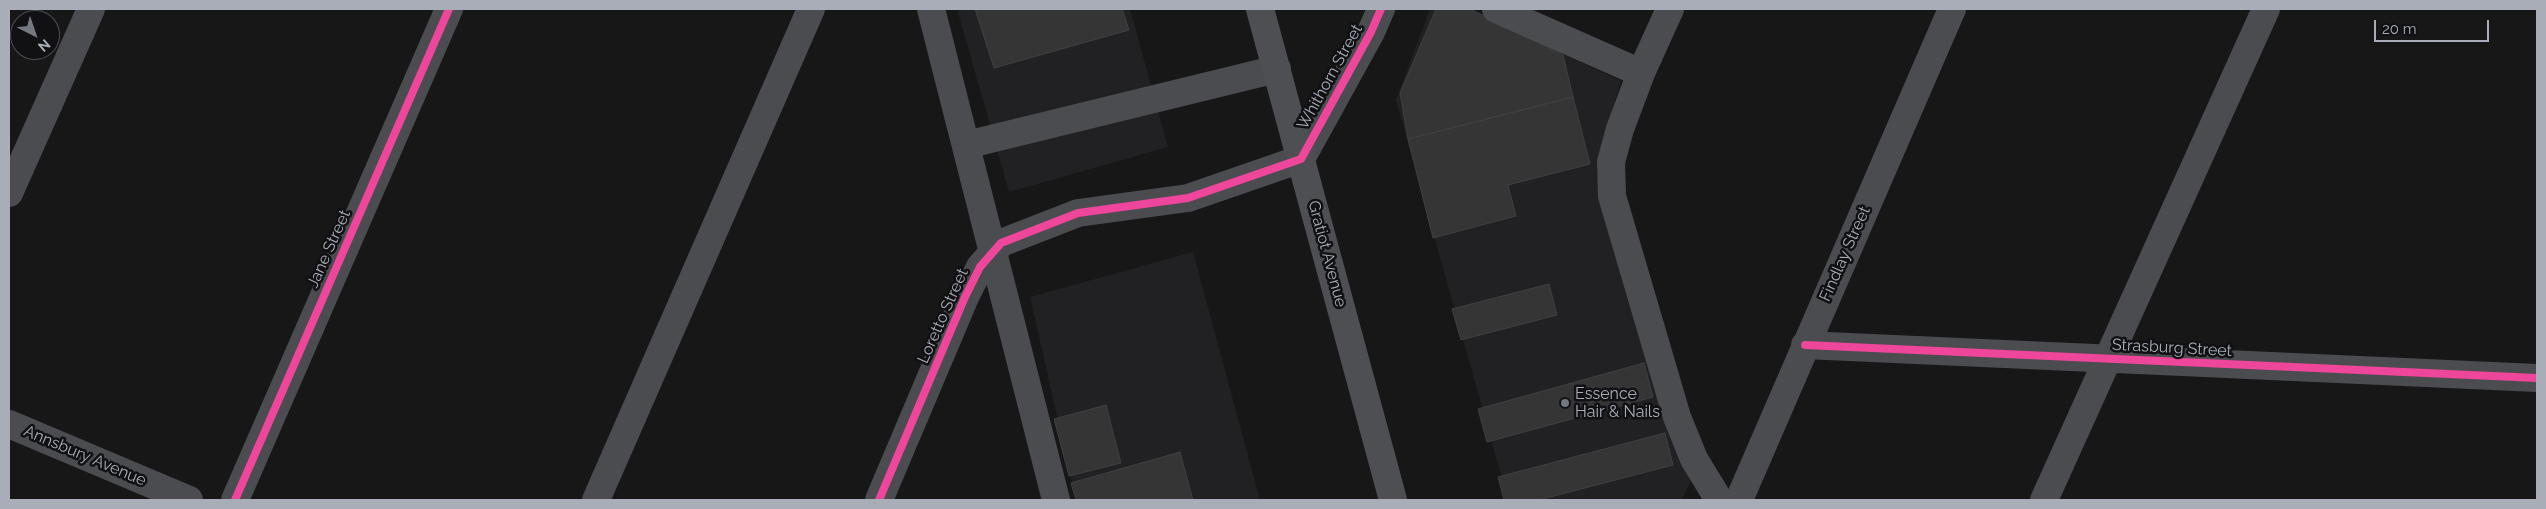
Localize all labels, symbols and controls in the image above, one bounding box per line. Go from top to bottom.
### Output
north arrow [10,10,60,60]
scale bar [2376,10,2491,42]
text: 20 m [2382,20,2417,38]
street label: Whithorn Street [1293,21,1367,133]
text: N [35,36,53,55]
street label: Gratiot Avenue [1304,199,1350,309]
street label: Findlay Street [1815,203,1875,305]
street label: Jane Street [303,207,355,291]
street label: Loretto Street [914,266,972,366]
street label: Strasburg Street [2112,335,2232,361]
place label: Essence Hair & Nails [1575,384,1660,422]
marker: Essence Hair & Nails [1559,397,1571,409]
street label: Annsbury Avenue [21,422,149,490]

